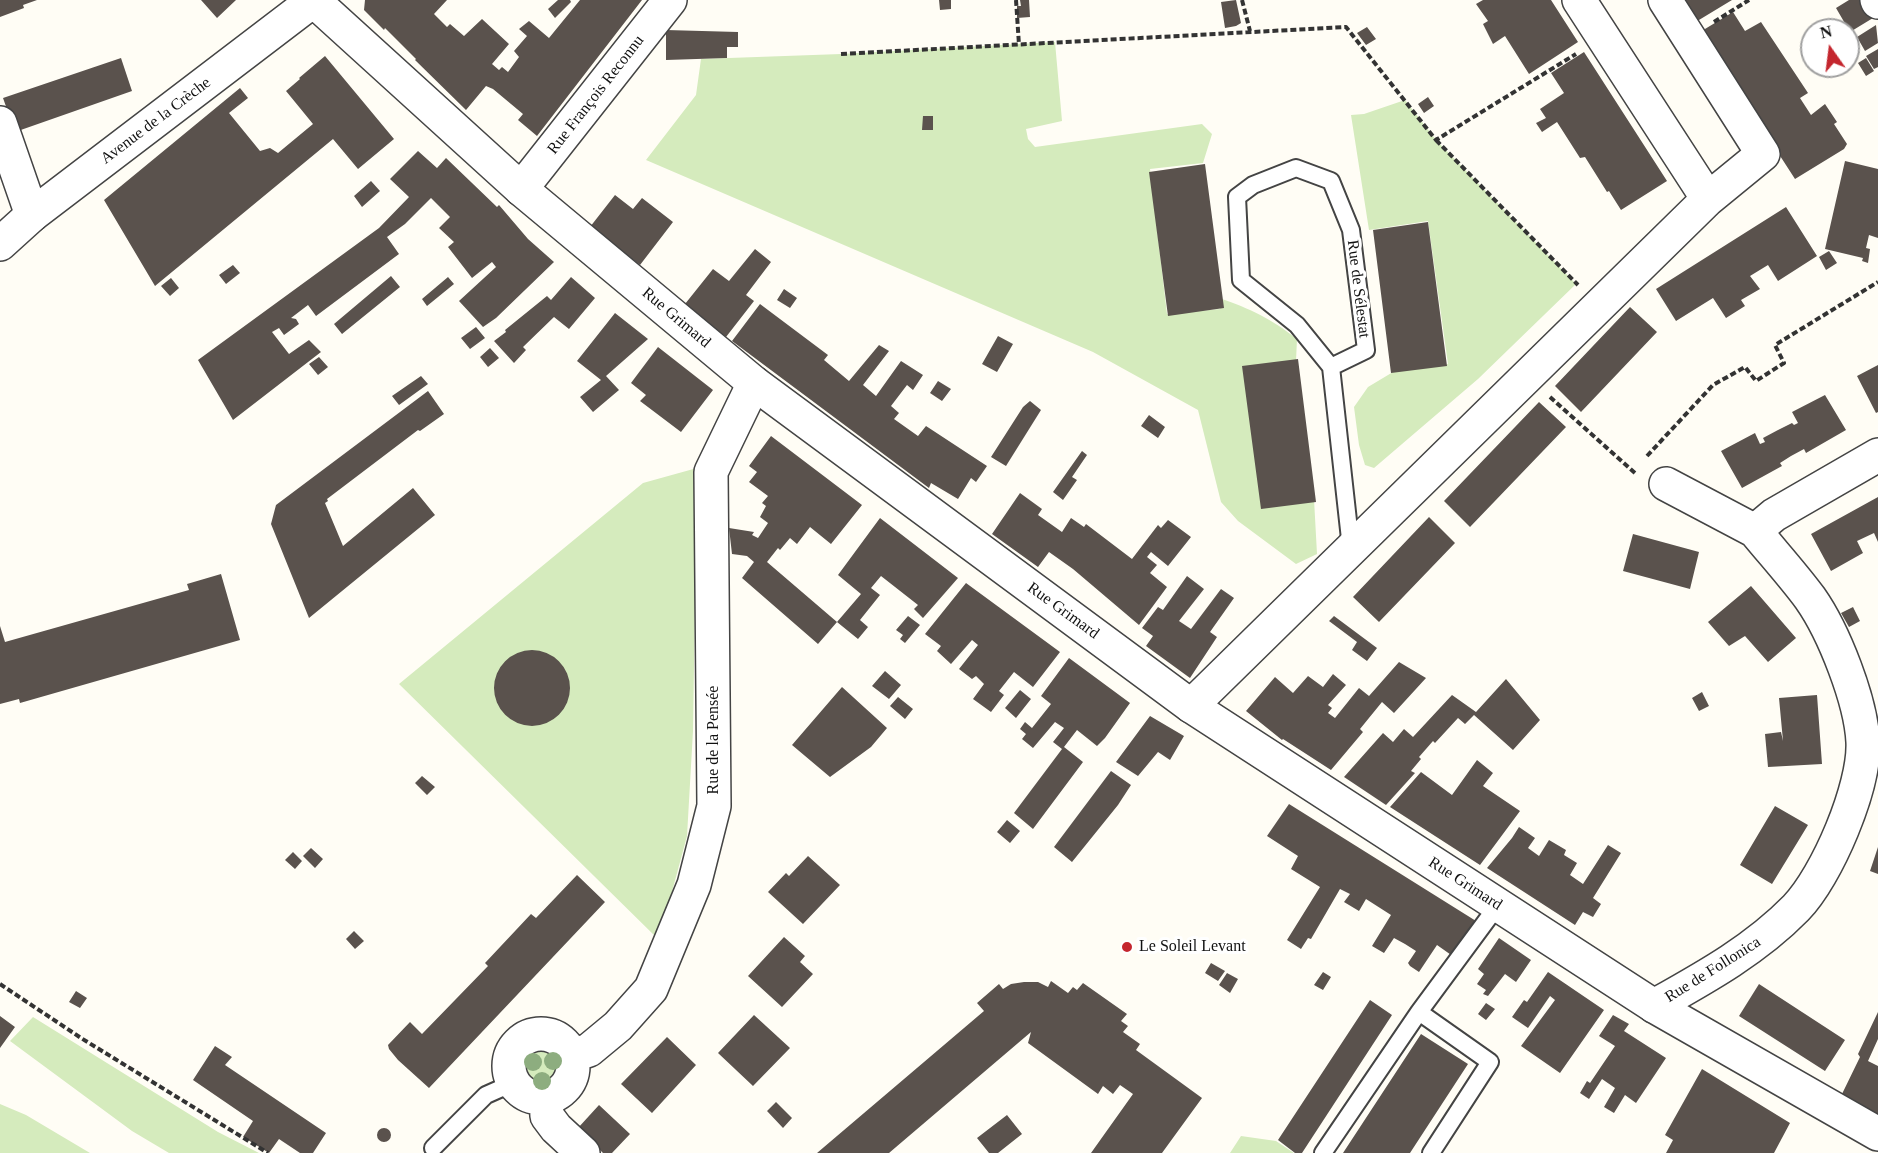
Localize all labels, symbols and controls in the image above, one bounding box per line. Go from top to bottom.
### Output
north arrow [1800,18,1860,78]
text: N [1818,22,1834,42]
street label: Rue François Reconnu [544,32,648,158]
street label: Avenue de la Crèche [97,73,215,169]
street label: Rue de Sélestat [1342,239,1374,339]
street label: Rue Grimard [638,284,714,352]
street label: Rue Grimard [1023,579,1103,643]
street label: Rue de la Pensée [704,686,724,794]
street label: Rue Grimard [1425,853,1505,915]
street label: Rue de Follonica [1662,933,1764,1007]
place label: Le Soleil Levant [1139,937,1246,957]
marker: Le Soleil Levant [1120,940,1134,954]

